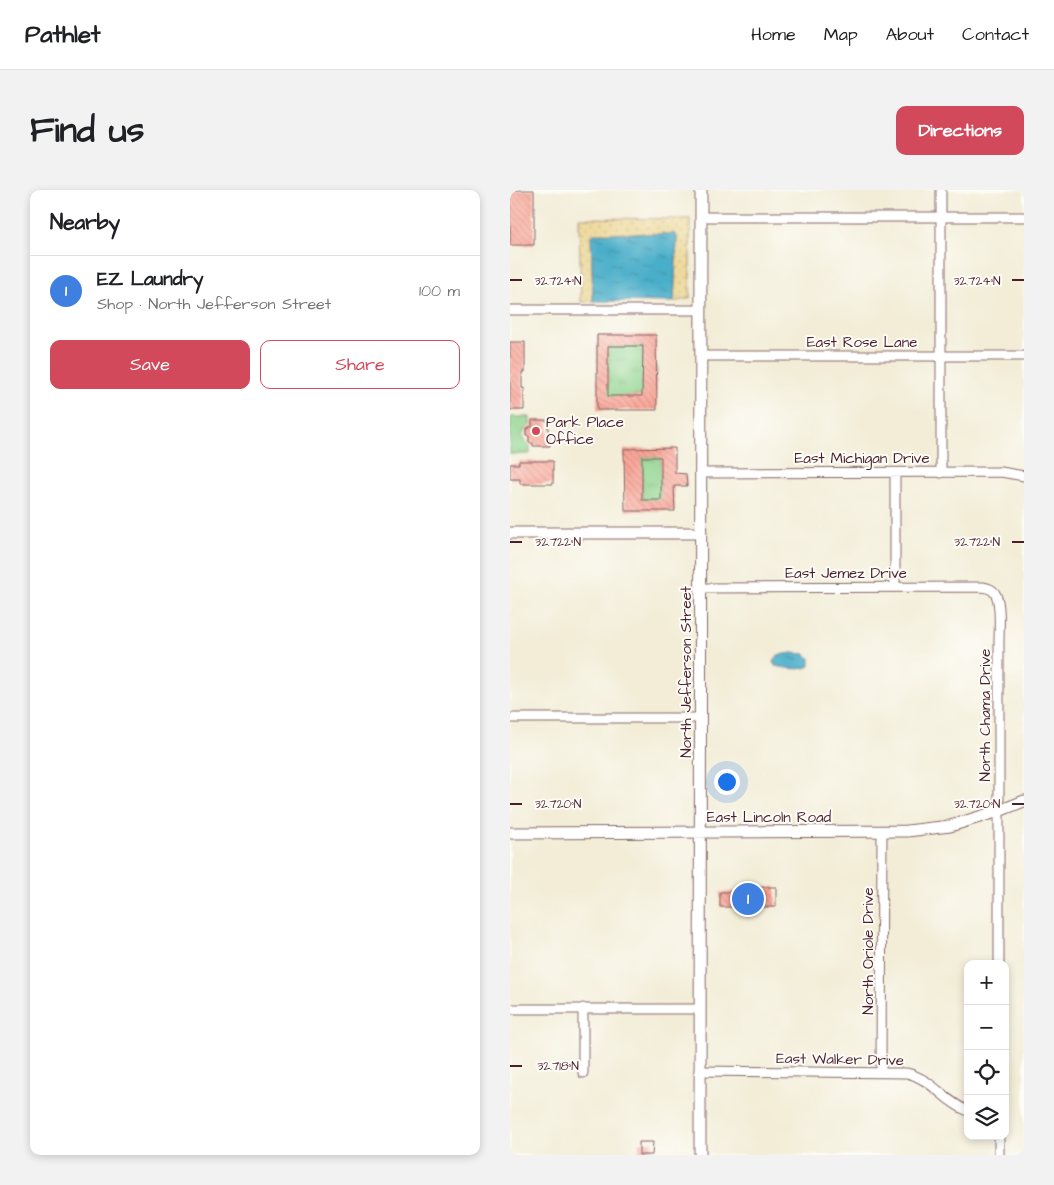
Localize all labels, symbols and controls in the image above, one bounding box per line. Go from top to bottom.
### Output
text: Pathlet [25,18,101,52]
text: Home [751,22,796,47]
text: Map [824,22,858,47]
text: About [886,22,934,47]
text: Contact [962,22,1029,47]
text: Find us [30,106,144,155]
button: Directions [896,106,1024,155]
text: Nearby [50,208,120,237]
text: EZ Laundry [97,266,203,293]
text: 32.724°N [534,273,582,290]
text: 32.724°N [953,273,1001,290]
text: 1 [65,280,67,302]
text: 100 m [419,280,460,302]
text: Shop · North Jefferson Street [97,293,331,315]
street label: East Rose Lane [807,332,917,353]
button: Save [50,340,250,389]
button: Share [260,340,460,389]
place label: Park Place Office [546,412,624,450]
marker: Park Place Office [530,425,542,437]
street label: East Michigan Drive [794,448,930,470]
text: 32.722°N [535,534,581,551]
text: 32.722°N [954,534,1000,551]
street label: East Jemez Drive [785,563,907,584]
street label: North Jefferson Street [676,586,697,758]
street label: North Chama Drive [975,649,996,781]
your location [714,769,740,795]
text: 32.720°N [535,796,582,813]
text: 32.720°N [954,796,1001,813]
street label: East Lincoln Road [707,807,832,828]
pin: 1 [732,880,764,918]
street label: North Oriole Drive [858,887,879,1015]
map controls [964,960,1009,1140]
button: + [964,960,1009,1005]
button: − [964,1005,1009,1050]
street label: East Walker Drive [776,1048,904,1071]
button: locate [964,1050,1009,1095]
text: 32.718°N [537,1058,579,1075]
button: layers [964,1095,1009,1140]

